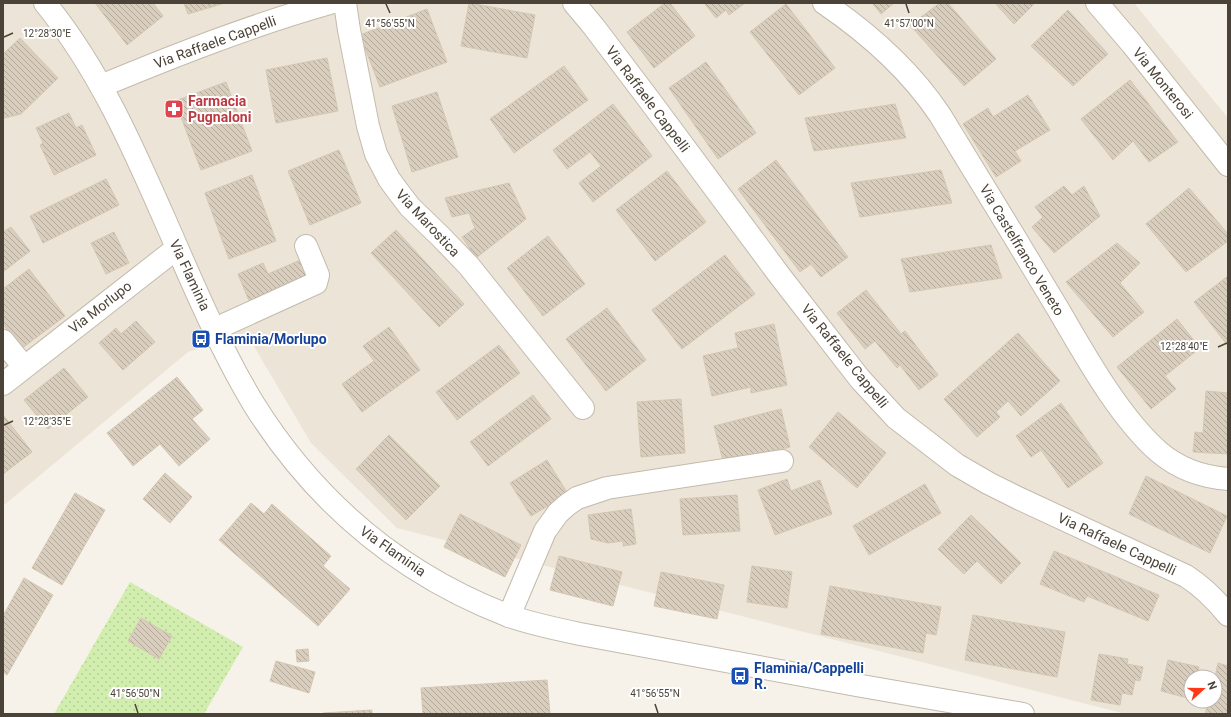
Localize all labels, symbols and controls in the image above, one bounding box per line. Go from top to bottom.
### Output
street label: Via Raffaele Cappelli [152,12,278,72]
text: 41°56'55"N [365,18,415,29]
text: 41°57'00"N [884,18,934,29]
text: 12°28'30"E [23,28,71,39]
street label: Via Raffaele Cappelli [603,43,693,155]
street label: Via Monterosi [1130,44,1196,122]
place label: Farmacia Pugnaloni [188,93,251,125]
pharmacy icon: Farmacia Pugnaloni [163,98,185,120]
street label: Via Castelfranco Veneto [977,182,1067,318]
street label: Via Marostica [393,186,463,260]
street label: Via Flaminia [167,237,213,313]
street label: Via Morlupo [65,277,135,336]
street label: Via Raffaele Cappelli [798,301,892,411]
bus stop icon: Flaminia/Morlupo [190,328,212,350]
place label: Flaminia/Morlupo [215,331,327,347]
text: 12°28'40"E [1160,341,1208,352]
text: 12°28'35"E [23,416,71,427]
street label: Via Raffaele Cappelli [1055,510,1179,578]
street label: Via Flaminia [357,522,429,580]
place label: Flaminia/Cappelli R. [754,660,864,692]
bus stop icon: Flaminia/Cappelli R. [729,665,751,687]
north arrow [1183,669,1223,709]
text: N [1204,680,1219,692]
text: 41°56'50"N [110,688,160,699]
text: 41°56'55"N [630,688,680,699]

